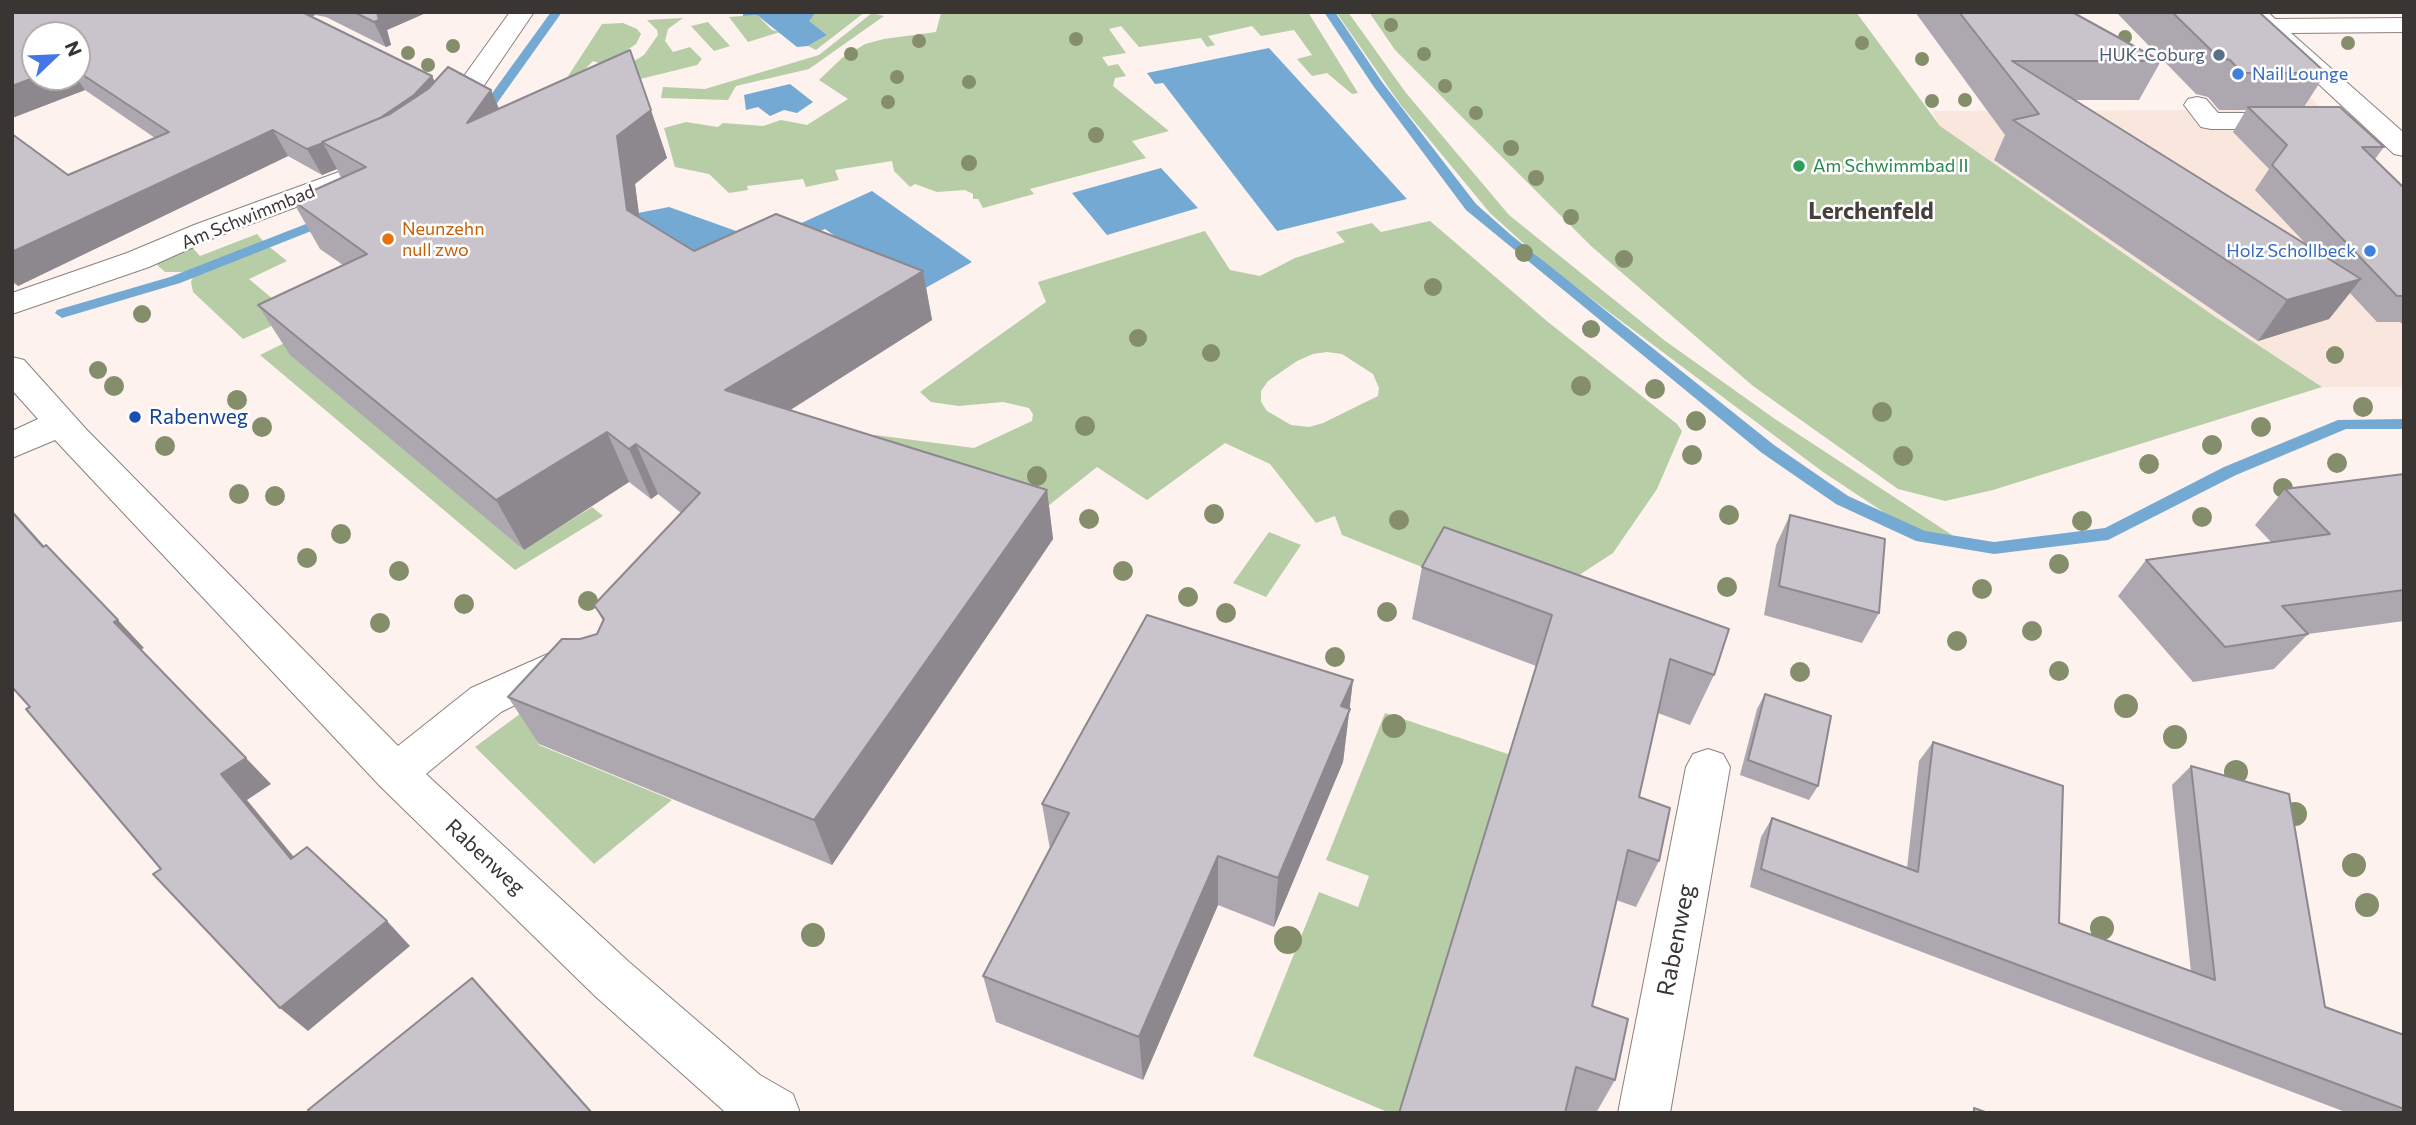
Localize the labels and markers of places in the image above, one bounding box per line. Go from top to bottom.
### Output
place label: HUK-Coburg [2099,44,2205,66]
marker: HUK-Coburg [2211,47,2227,63]
place label: Nail Lounge [2252,63,2348,85]
marker: Nail Lounge [2230,66,2246,82]
place label: Am Schwimmbad II [1813,155,1969,177]
marker: Am Schwimmbad II [1791,158,1807,174]
place label: Neunzehn null zwo [402,218,484,260]
marker: Neunzehn null zwo [380,231,396,247]
place label: Holz Schollbeck [2226,240,2356,262]
marker: Holz Schollbeck [2362,243,2378,259]
place label: Rabenweg [149,404,248,430]
marker: Rabenweg [127,409,143,425]

